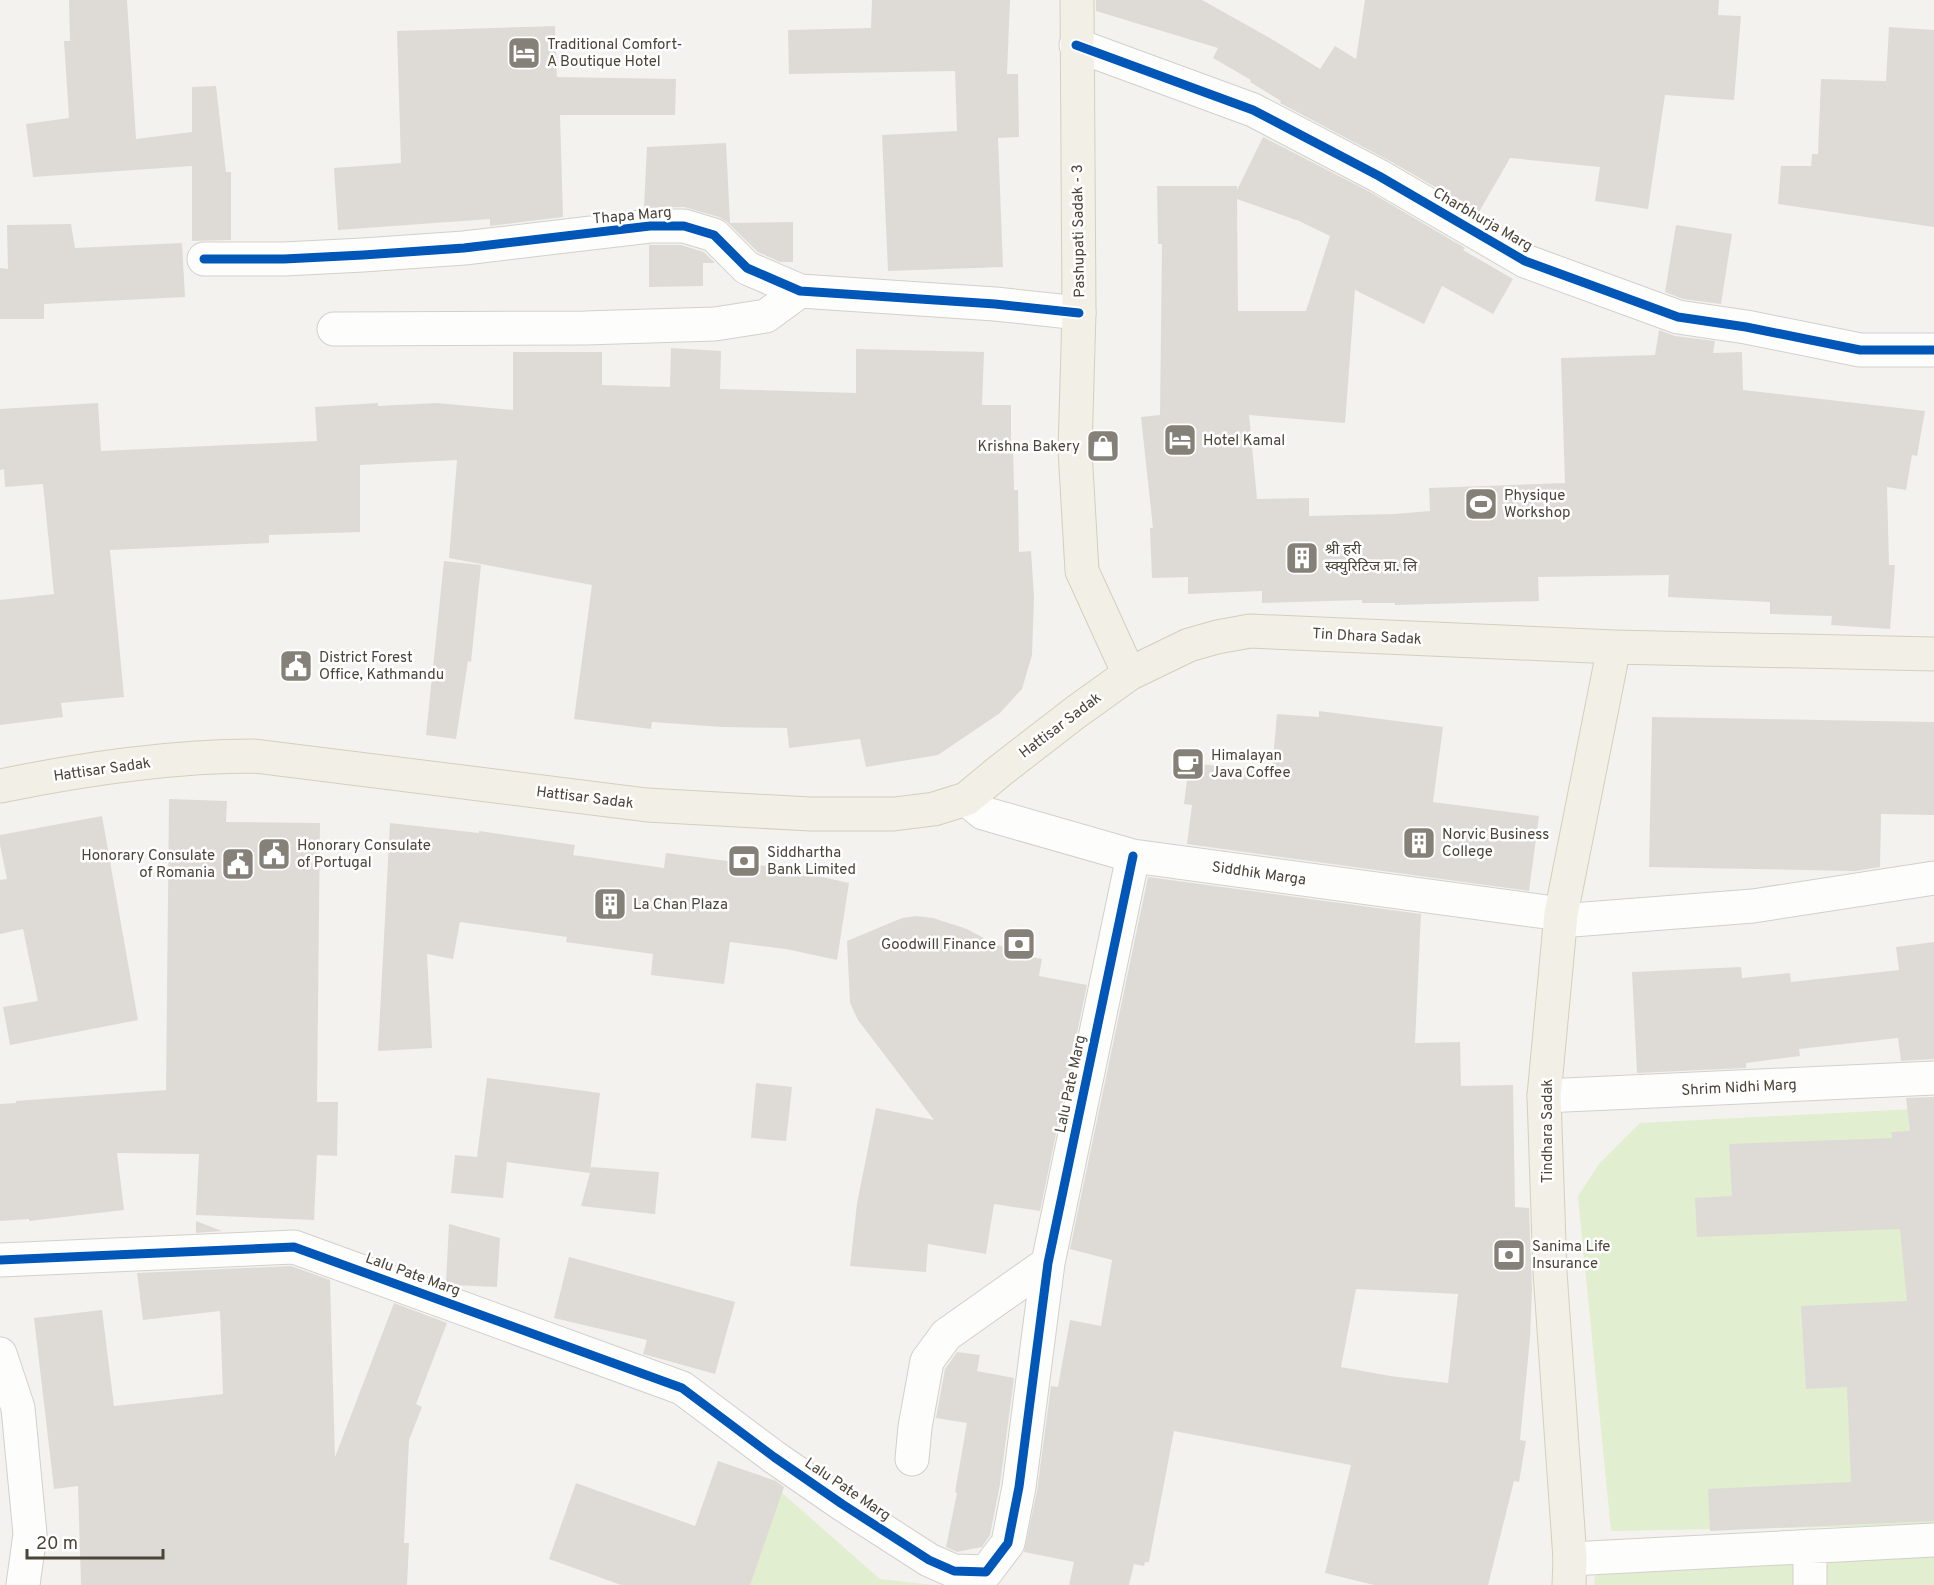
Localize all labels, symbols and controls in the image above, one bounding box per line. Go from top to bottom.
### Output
hotel icon: Traditional Comfort- A Boutique Hotel [506,35,542,71]
place label: Traditional Comfort- A Boutique Hotel [547,36,682,72]
street label: Pashupati Sadak - 3 [1069,164,1090,298]
street label: Charbhurja Marg [1429,184,1536,257]
street label: Thapa Marg [592,204,672,229]
hotel icon: Hotel Kamal [1162,422,1198,458]
shop icon: Krishna Bakery [1085,428,1121,464]
place label: Hotel Kamal [1203,432,1285,451]
place label: Krishna Bakery [977,438,1080,457]
sports icon: Physique Workshop [1463,486,1499,522]
place label: Physique Workshop [1504,487,1571,523]
building icon: श्री हरी स्क्युरिटिज प्रा. लि [1284,540,1320,576]
place label: श्री हरी स्क्युरिटिज प्रा. लि [1325,541,1418,577]
street label: Tin Dhara Sadak [1312,625,1422,650]
public building icon: District Forest Office, Kathmandu [278,648,314,684]
place label: District Forest Office, Kathmandu [319,649,444,685]
street label: Hattisar Sadak [1016,689,1106,763]
cafe icon: Himalayan Java Coffee [1170,746,1206,782]
place label: Himalayan Java Coffee [1211,747,1291,783]
street label: Hattisar Sadak [52,754,152,787]
street label: Hattisar Sadak [535,783,635,814]
building icon: Norvic Business College [1401,825,1437,861]
place label: Norvic Business College [1442,826,1549,862]
public building icon: Honorary Consulate of Portugal [256,836,292,872]
place label: Honorary Consulate of Portugal [297,837,431,873]
bank icon: Siddhartha Bank Limited [726,843,762,879]
place label: Siddhartha Bank Limited [767,844,856,880]
public building icon: Honorary Consulate of Romania [220,846,256,882]
place label: Honorary Consulate of Romania [81,847,215,883]
street label: Siddhik Marga [1210,858,1307,891]
building icon: La Chan Plaza [592,886,628,922]
place label: La Chan Plaza [633,896,728,915]
bank icon: Goodwill Finance [1001,926,1037,962]
place label: Goodwill Finance [881,936,996,955]
street label: Lalu Pate Marg [1052,1034,1091,1135]
street label: Shrim Nidhi Marg [1681,1076,1797,1101]
street label: Tindhara Sadak [1539,1079,1558,1183]
bank icon: Sanima Life Insurance [1491,1237,1527,1273]
place label: Sanima Life Insurance [1532,1238,1610,1274]
street label: Lalu Pate Marg [362,1249,463,1301]
street label: Lalu Pate Marg [801,1454,894,1526]
scale bar [27,1522,164,1560]
text: 20 m [36,1533,78,1556]

